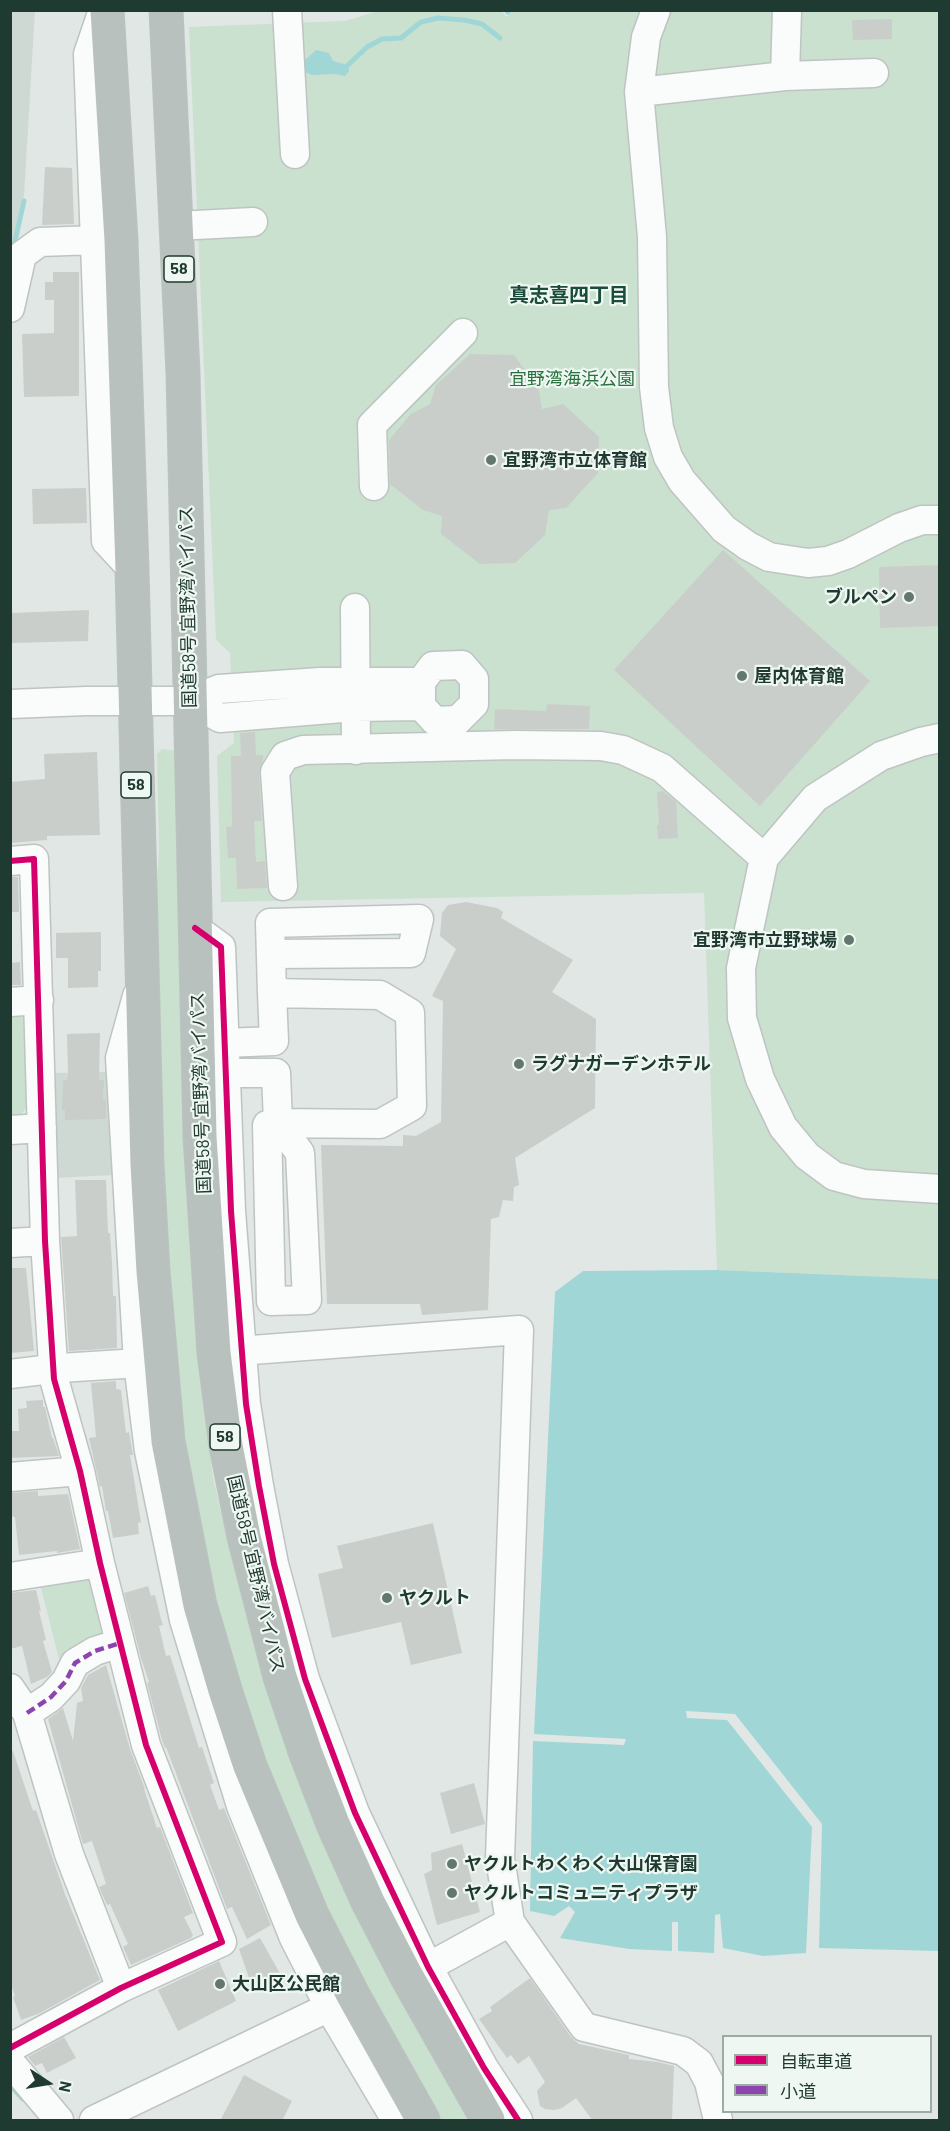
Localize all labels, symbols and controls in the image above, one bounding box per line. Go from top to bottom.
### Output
road number: 58 [164,256,194,282]
district label: 真志喜四丁目 [509,283,629,307]
park label: 宜野湾海浜公園 [509,368,635,390]
place label: 宜野湾市立体育館 [503,449,647,471]
marker: 宜野湾市立体育館 [484,453,498,467]
street label: 国道58号 宜野湾バイパス [175,506,201,708]
place label: ブルペン [825,586,897,608]
marker: ブルペン [902,590,916,604]
place label: 屋内体育館 [754,665,844,687]
marker: 屋内体育館 [735,669,749,683]
road number: 58 [121,772,151,798]
place label: 宜野湾市立野球場 [693,929,837,951]
marker: 宜野湾市立野球場 [842,933,856,947]
street label: 国道58号 宜野湾バイパス [187,992,215,1194]
place label: ラグナガーデンホテル [531,1053,711,1075]
marker: ラグナガーデンホテル [512,1057,526,1071]
road number: 58 [210,1424,240,1450]
street label: 国道58号 宜野湾バイパス [223,1473,289,1675]
place label: ヤクルト [399,1587,471,1609]
marker: ヤクルト [380,1591,394,1605]
place label: ヤクルトわくわく大山保育園 [464,1853,698,1875]
marker: ヤクルトわくわく大山保育園 [445,1857,459,1871]
place label: ヤクルトコミュニティプラザ [464,1882,698,1904]
marker: ヤクルトコミュニティプラザ [445,1886,459,1900]
place label: 大山区公民館 [232,1973,340,1995]
marker: 大山区公民館 [213,1977,227,1991]
legend [722,2035,932,2113]
text: 自転車道 [780,2050,852,2072]
north arrow [18,2053,78,2113]
text: N [56,2080,76,2094]
text: 小道 [780,2080,816,2102]

